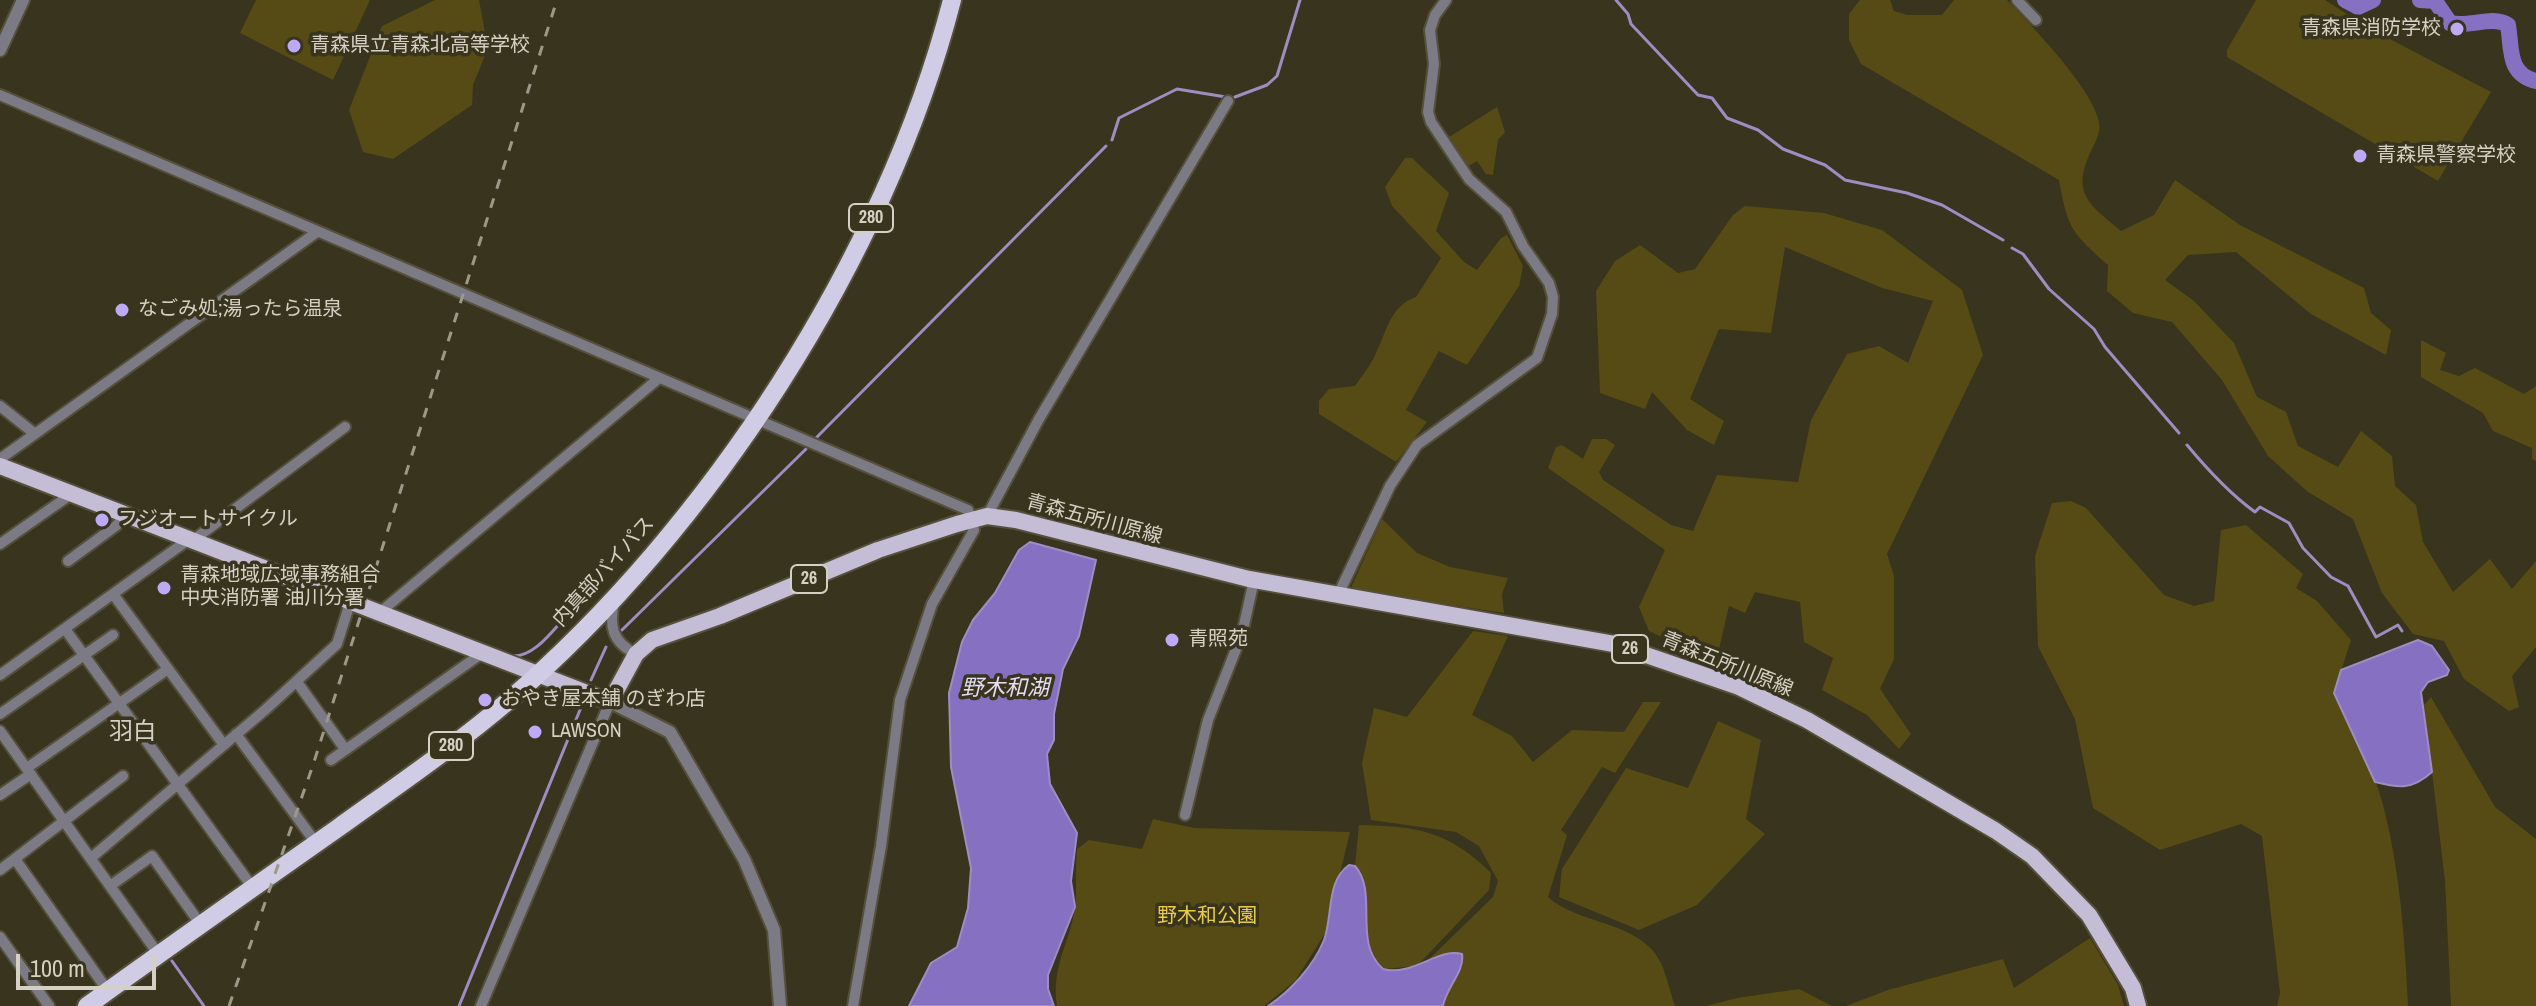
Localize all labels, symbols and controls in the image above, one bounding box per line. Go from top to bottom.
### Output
place label: 青森県消防学校 [2301,17,2441,41]
marker: 青森県消防学校 [2448,20,2466,38]
place label: 青森県立青森北高等学校 [310,34,530,58]
marker: 青森県立青森北高等学校 [285,37,303,55]
place label: 青森県警察学校 [2376,144,2516,168]
marker: 青森県警察学校 [2351,147,2369,165]
road number: 280 [849,204,893,232]
place label: なごみ処;湯ったら温泉 [138,298,343,322]
marker: なごみ処;湯ったら温泉 [113,301,131,319]
street label: 青森五所川原線 [1023,490,1165,550]
place label: フジオートサイクル [118,508,298,532]
marker: フジオートサイクル [93,511,111,529]
street label: 内真部バイパス [548,512,660,632]
place label: 青森地域広域事務組合 中央消防署 油川分署 [180,564,380,611]
road number: 26 [791,565,827,593]
marker: 青森地域広域事務組合 中央消防署 油川分署 [155,579,173,597]
place label: 青照苑 [1188,628,1248,652]
street label: 青森五所川原線 [1658,628,1796,702]
marker: 青照苑 [1163,631,1181,649]
road number: 26 [1612,635,1648,663]
water label: 野木和湖 [961,676,1049,702]
place label: おやき屋本舗 のぎわ店 [501,688,706,712]
marker: おやき屋本舗 のぎわ店 [476,691,494,709]
district label: 羽白 [109,719,157,747]
place label: LAWSON [551,720,621,744]
marker: LAWSON [526,723,544,741]
road number: 280 [429,732,473,760]
park label: 野木和公園 [1157,905,1257,929]
scale bar [20,938,160,988]
text: 100 m [30,952,85,984]

